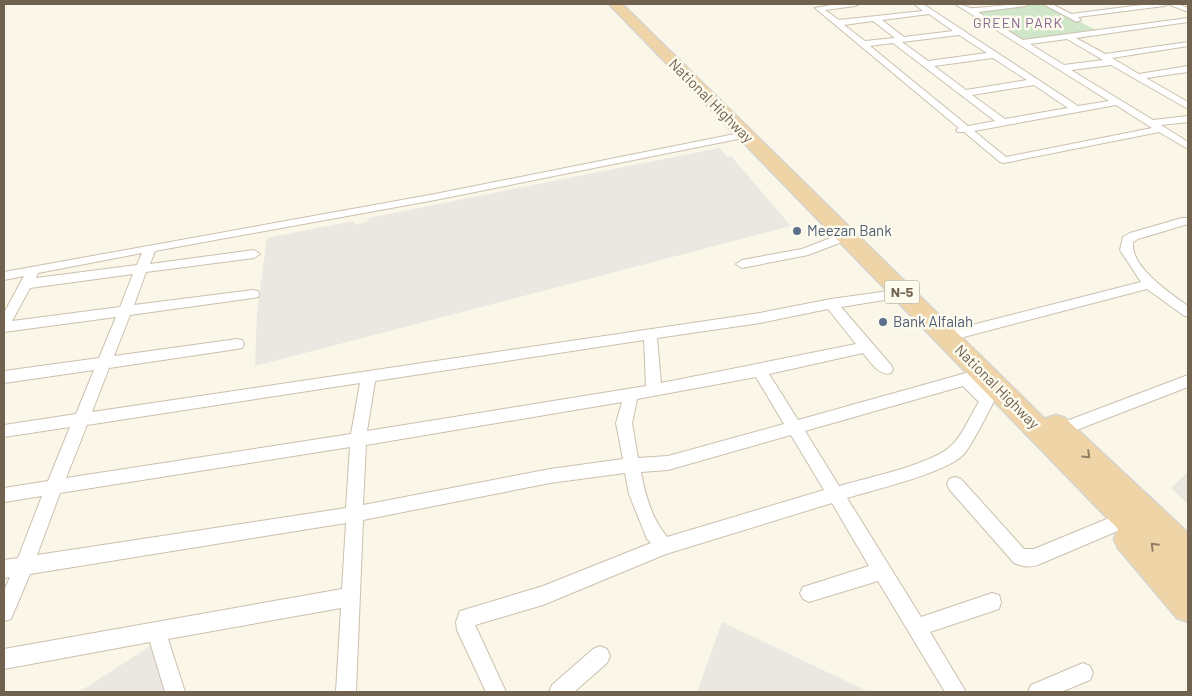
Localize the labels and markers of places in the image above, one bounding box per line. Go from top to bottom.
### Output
place label: Meezan Bank [807,221,892,239]
marker: Meezan Bank [791,225,803,237]
place label: Bank Alfalah [893,312,973,330]
marker: Bank Alfalah [877,316,889,328]

